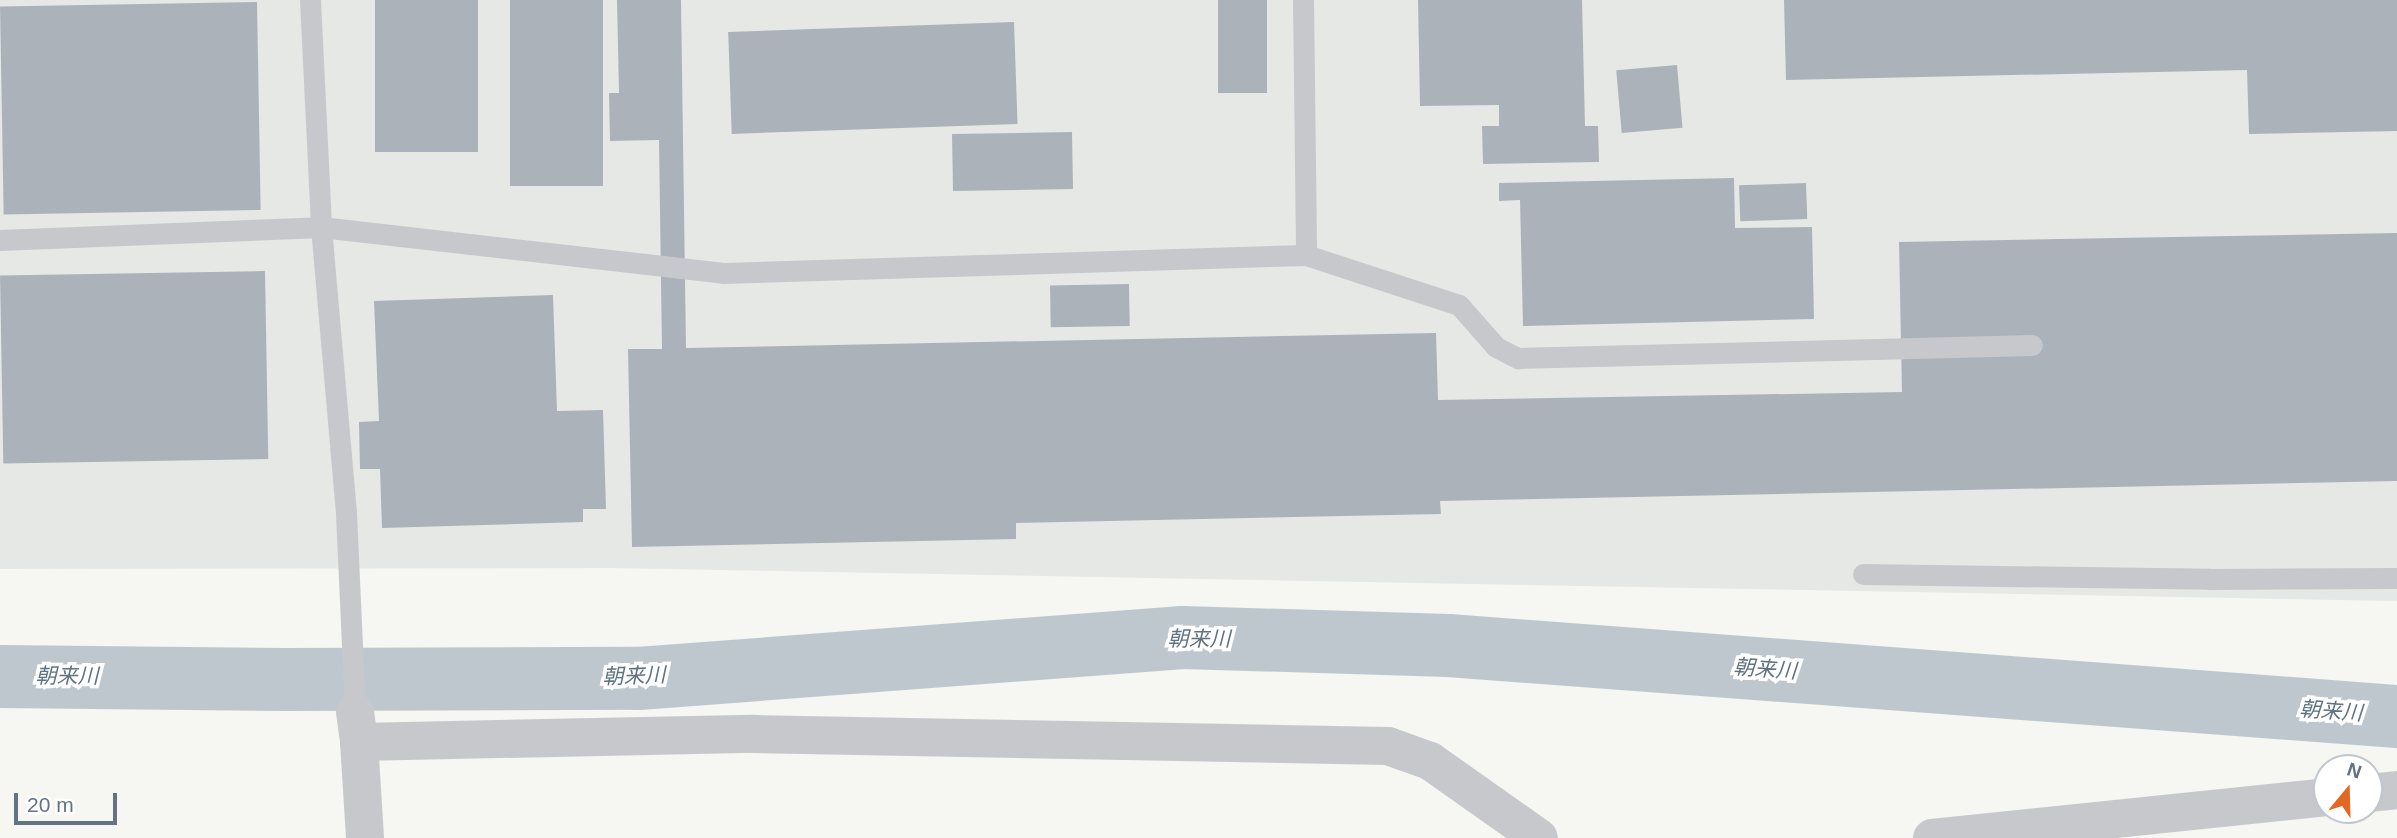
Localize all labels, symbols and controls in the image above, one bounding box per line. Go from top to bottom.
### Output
water label: 朝来川 [1168,626,1230,652]
water label: 朝来川 [1733,654,1797,684]
water label: 朝来川 [602,662,666,690]
water label: 朝来川 [36,663,98,689]
water label: 朝来川 [2299,696,2363,726]
north arrow [2313,754,2383,824]
text: N [2344,758,2364,783]
scale bar [18,778,121,822]
text: 20 m [27,793,74,816]

